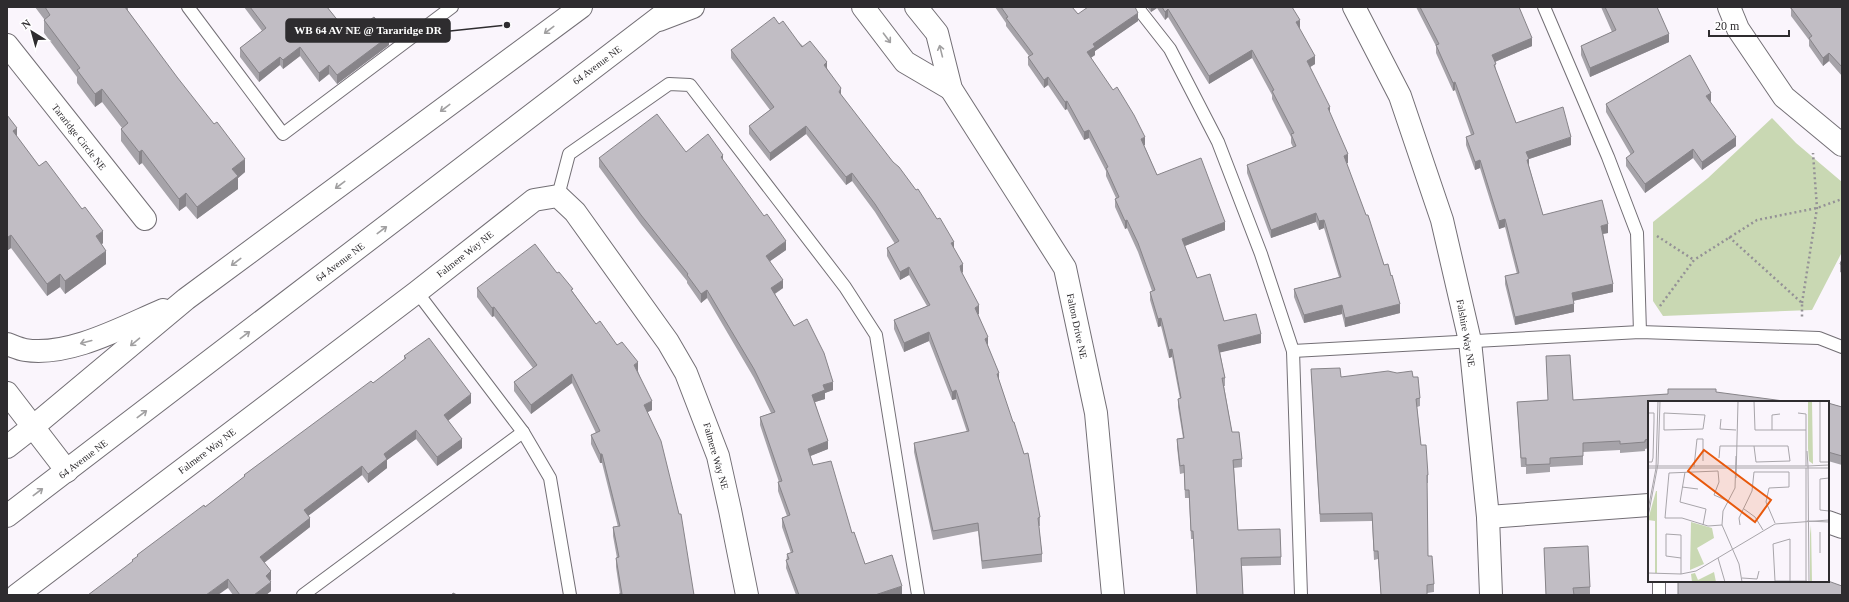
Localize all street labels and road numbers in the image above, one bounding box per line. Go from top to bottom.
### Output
street label: 64 Avenue NE [570,43,624,87]
street label: Tararidge Circle NE [50,102,108,172]
street label: Falmere Way NE [434,228,496,280]
street label: 64 Avenue NE [313,240,367,284]
street label: Falton Drive NE [1065,292,1089,360]
street label: Falshire Way NE [1455,298,1477,368]
street label: Falmere Way NE [701,421,731,491]
street label: Falmere Way NE [176,426,238,476]
street label: 64 Avenue NE [56,437,110,481]

